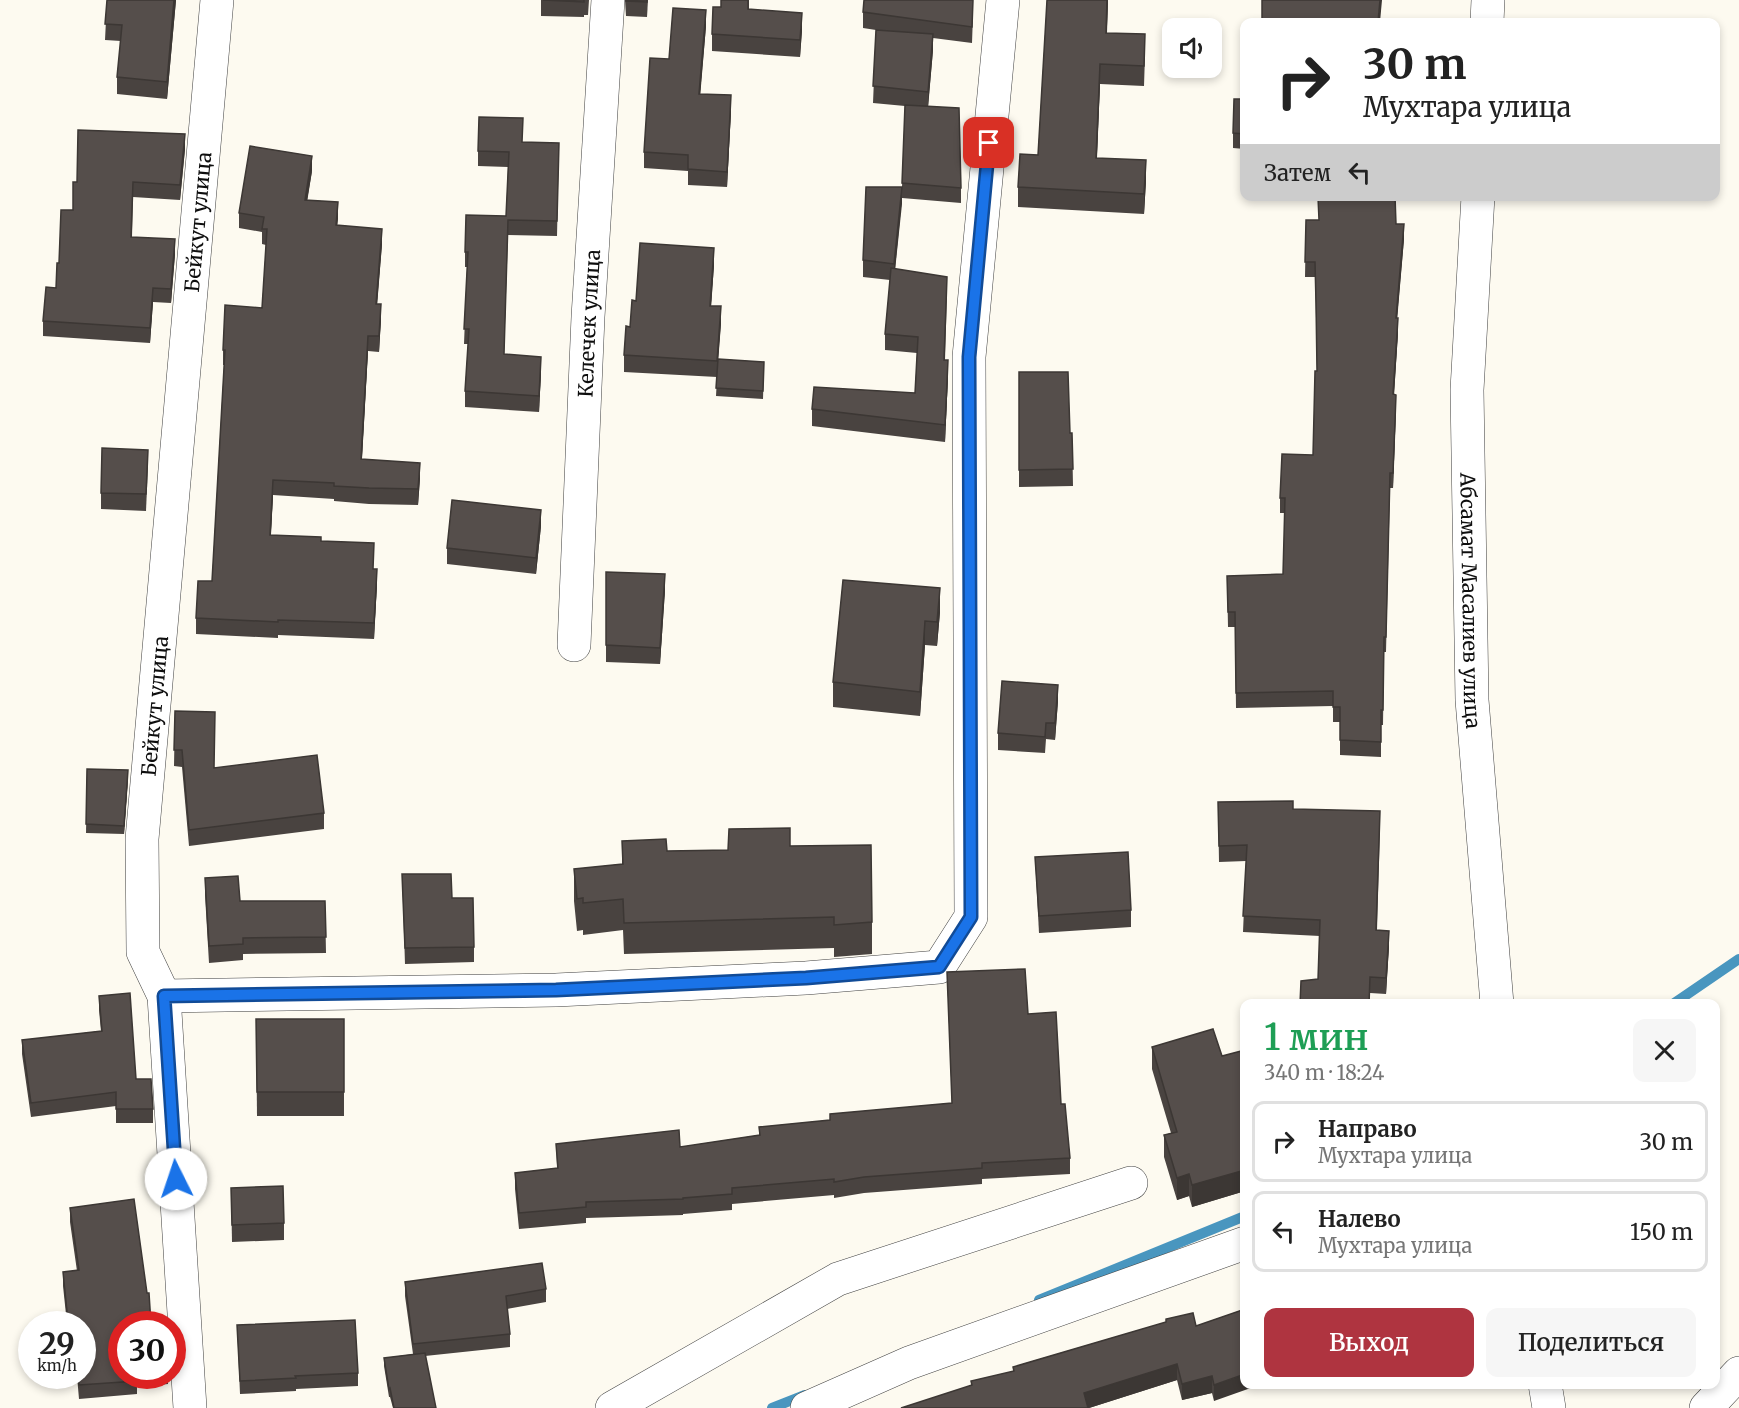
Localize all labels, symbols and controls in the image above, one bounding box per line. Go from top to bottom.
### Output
map controls [1162,18,1222,78]
button: sound [1162,18,1222,78]
text: 30 m [1363,38,1467,90]
icon: right [1264,42,1342,120]
text: Мухтара улица [1363,90,1571,124]
pin [963,117,1014,168]
icon: arrive [972,126,1005,159]
street label: Бейкут улица [178,150,216,293]
icon: left [1343,156,1376,189]
text: Затем [1264,159,1331,187]
street label: Келечек улица [572,248,605,398]
street label: Абсамат Масалиев улица [1456,472,1487,730]
street label: Бейкут улица [135,634,173,777]
text: 1 мин [1264,1015,1368,1060]
button: close [1633,1019,1696,1082]
text: 340 m · 18:24 [1264,1060,1384,1085]
text: Направо [1318,1115,1417,1143]
icon: right [1267,1125,1300,1158]
text: 30 m [1639,1128,1693,1156]
text: Мухтара улица [1318,1143,1472,1168]
position arrow [144,1147,208,1211]
text: Налево [1318,1205,1401,1233]
icon: left [1267,1215,1300,1248]
text: 150 m [1630,1218,1693,1246]
text: Мухтара улица [1318,1233,1472,1258]
button: Выход [1264,1308,1474,1377]
button: Поделиться [1486,1308,1696,1377]
speed limit sign: 30 [108,1311,186,1389]
text: 29 [39,1324,75,1362]
text: km/h [37,1356,77,1375]

